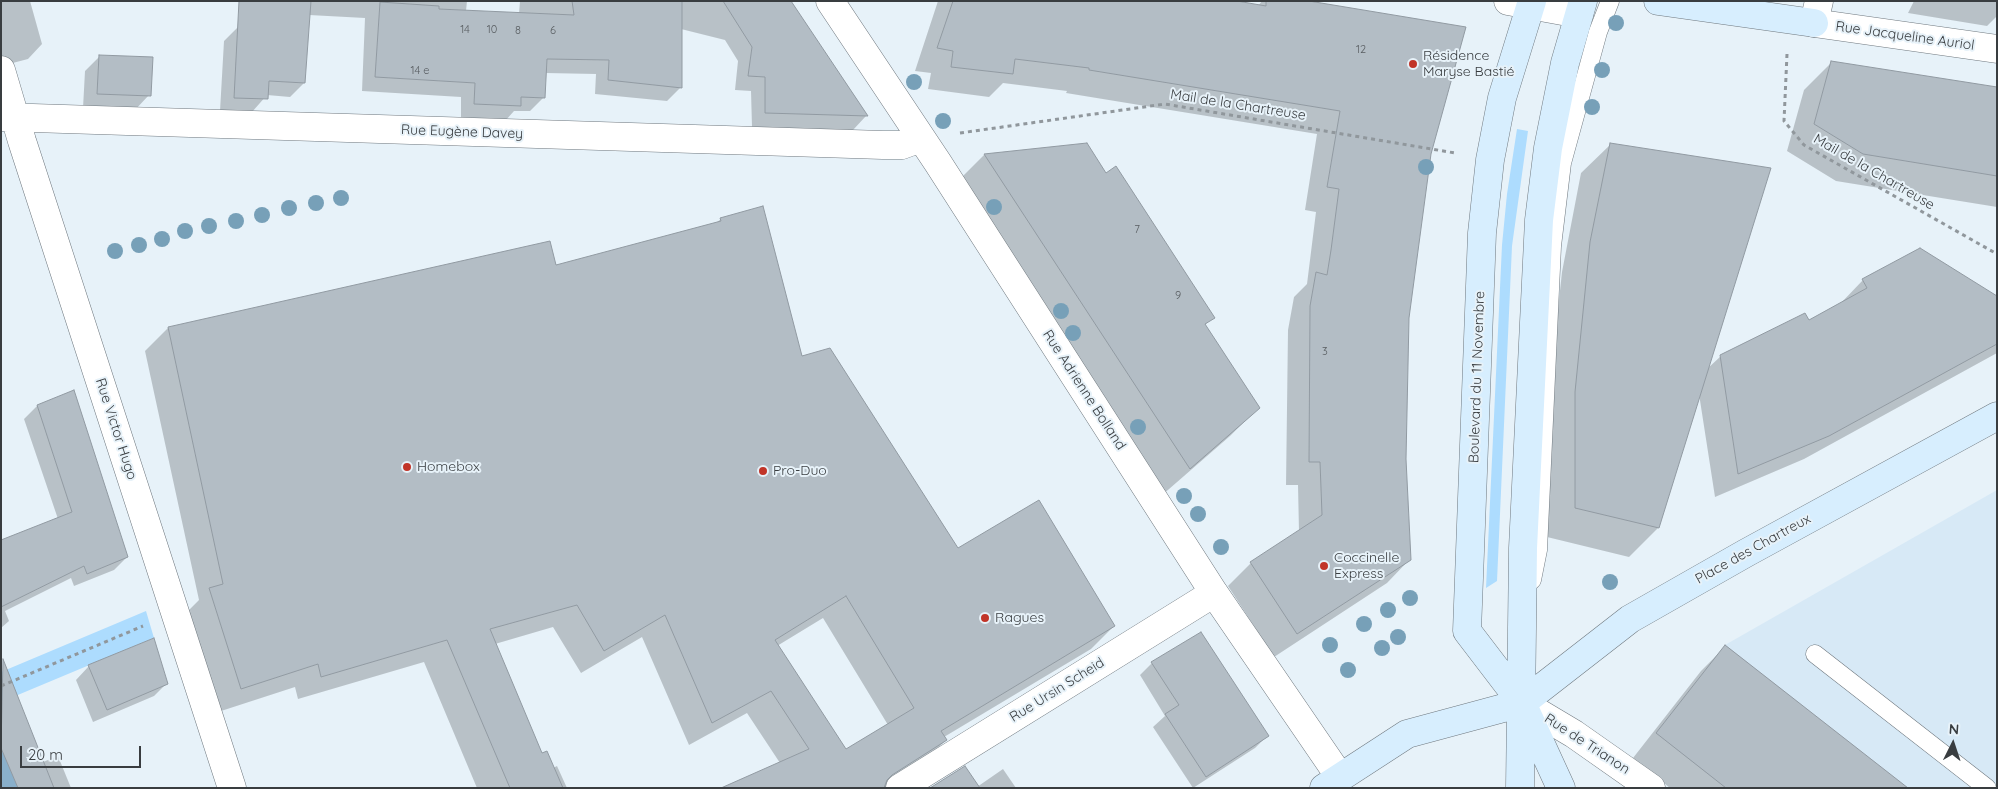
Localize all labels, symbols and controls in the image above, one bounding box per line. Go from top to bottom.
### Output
street label: Rue Jacqueline Auriol [1834,18,1976,54]
house number: 14 [460,23,470,37]
house number: 10 [487,23,497,37]
house number: 8 [515,24,521,38]
house number: 6 [550,24,556,38]
house number: 12 [1356,43,1366,57]
place label: Résidence Maryse Bastié [1423,48,1514,80]
marker: Résidence Maryse Bastié [1407,58,1419,70]
house number: 14 e [411,64,429,78]
street label: Mail de la Chartreuse [1169,86,1307,124]
street label: Rue Eugène Davey [401,121,523,143]
street label: Mail de la Chartreuse [1810,130,1938,214]
house number: 7 [1134,223,1140,237]
house number: 9 [1175,289,1181,303]
street label: Boulevard du 11 Novembre [1466,291,1488,463]
street label: Rue Adrienne Bolland [1039,327,1129,453]
house number: 3 [1322,345,1328,359]
street label: Rue Victor Hugo [92,376,140,482]
place label: Homebox [417,459,480,475]
marker: Homebox [401,461,413,473]
place label: Pro-Duo [773,463,827,479]
marker: Pro-Duo [757,465,769,477]
street label: Place des Chartreux [1692,510,1814,588]
place label: Coccinelle Express [1334,550,1399,582]
marker: Coccinelle Express [1318,560,1330,572]
place label: Ragues [995,610,1044,626]
marker: Ragues [979,612,991,624]
street label: Rue Ursin Scheid [1007,654,1107,726]
street label: Rue de Trianon [1541,710,1633,778]
north arrow [1928,719,1978,769]
text: N [1948,720,1960,738]
scale bar [22,736,144,768]
text: 20 m [28,745,63,764]

